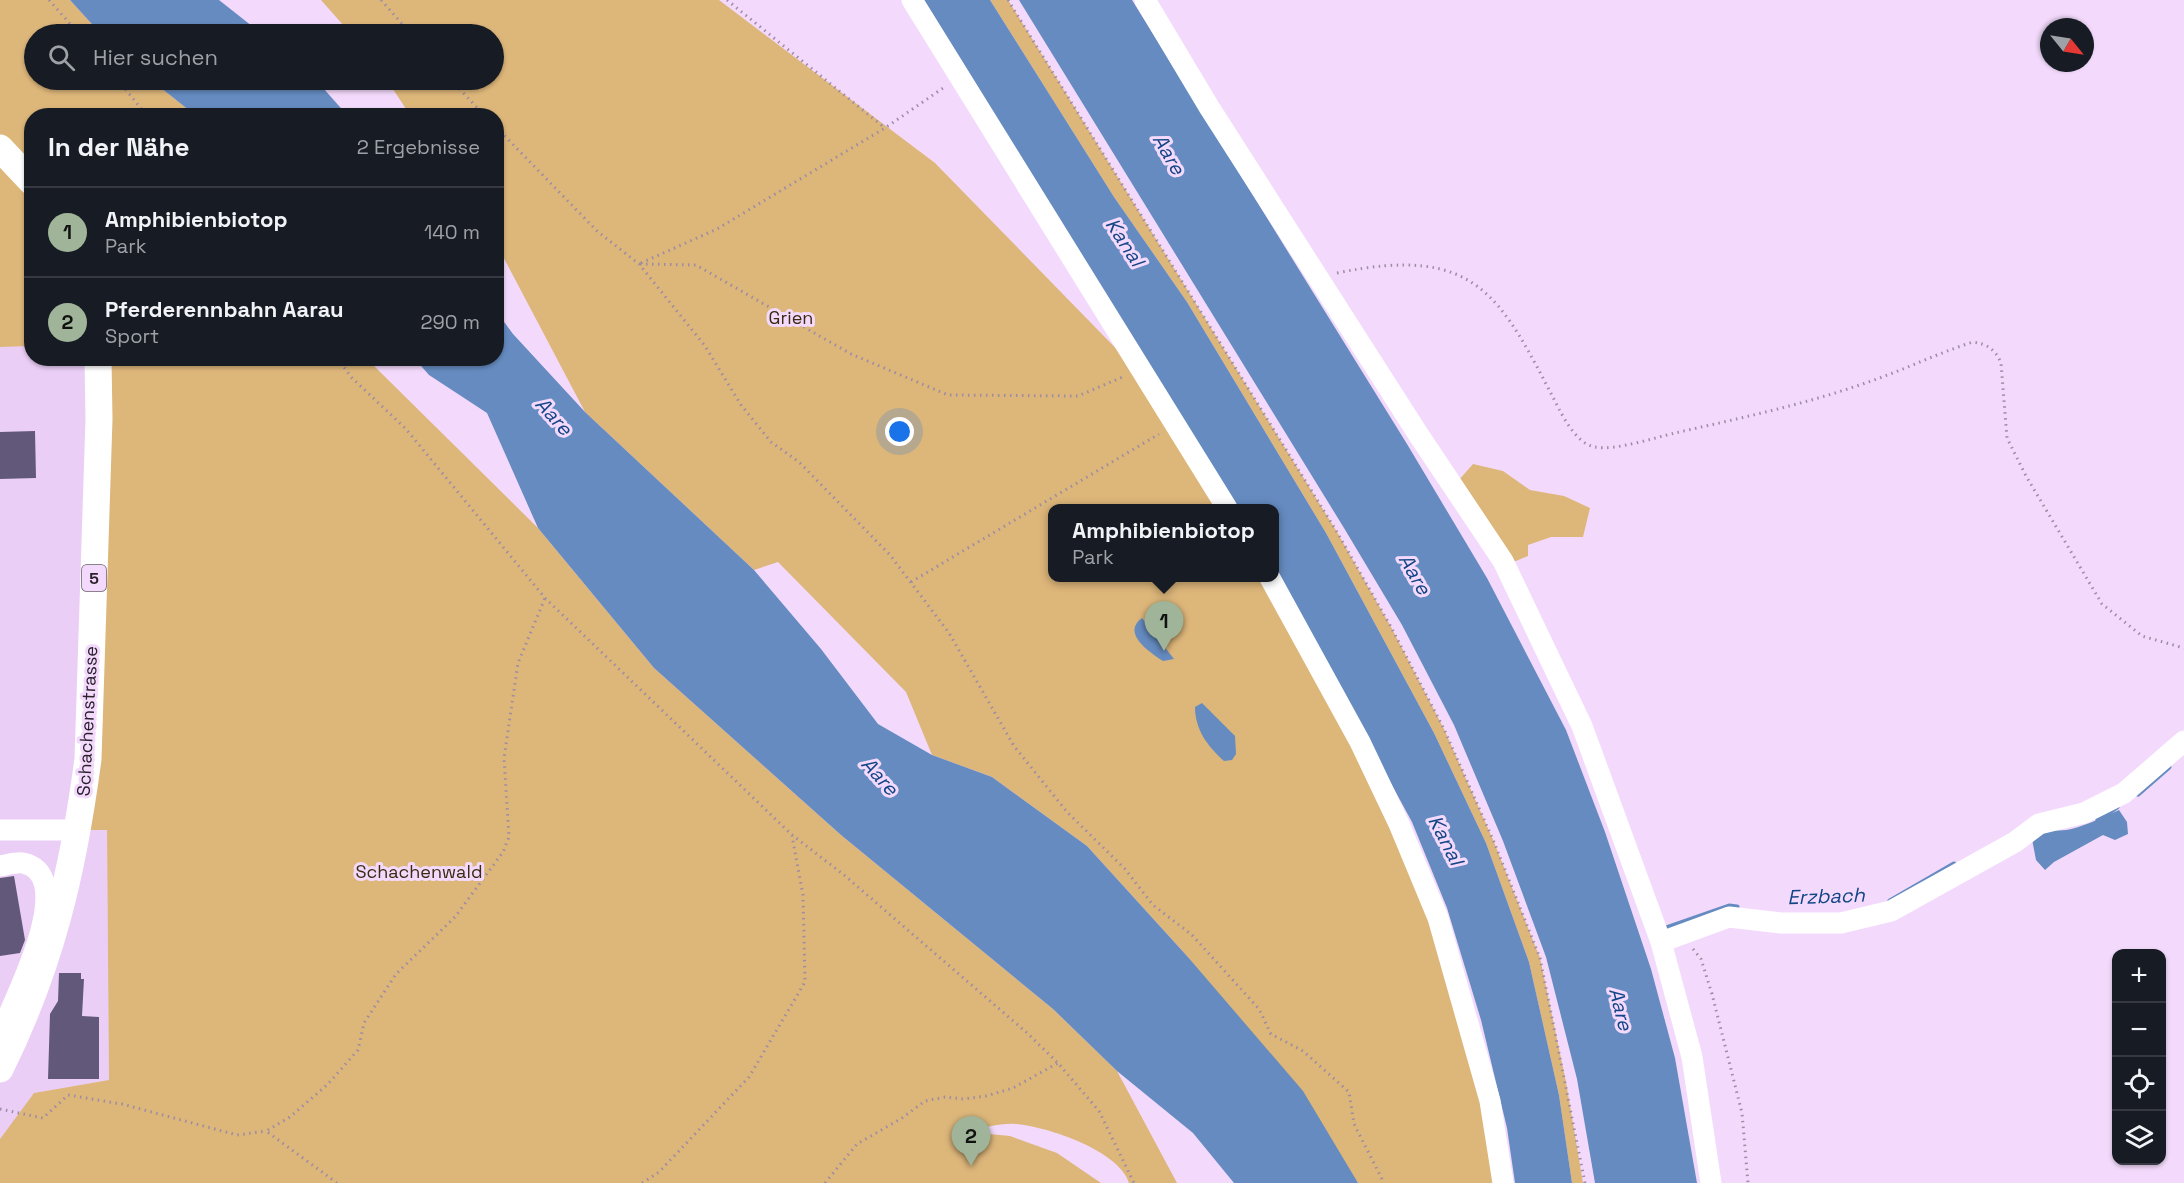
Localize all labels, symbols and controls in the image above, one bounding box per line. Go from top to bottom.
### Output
north arrow [2040,18,2094,72]
search box [24,24,504,90]
icon: search [45,41,78,74]
text: Hier suchen [93,43,218,71]
water label: Aare [1147,129,1192,180]
text: In der Nähe [48,130,189,164]
text: 2 Ergebnisse [357,134,480,160]
text: Amphibienbiotop [105,205,287,233]
water label: Kanal [1100,213,1151,273]
text: 1 [63,219,72,245]
text: 140 m [424,219,480,245]
text: Park [105,233,147,259]
text: Pferderennbahn Aarau [105,295,344,323]
park label: Grien [769,306,813,329]
text: 2 [62,309,73,335]
text: 290 m [421,309,480,335]
text: Sport [105,323,159,349]
water label: Aare [530,391,579,442]
your location [885,417,914,446]
popup [1048,504,1279,582]
text: Amphibienbiotop [1072,516,1255,544]
text: Park [1072,544,1114,570]
water label: Aare [1393,549,1438,600]
road number: 5 [82,565,106,591]
pin: 1 [1144,602,1184,651]
street label: Schachenstrasse [72,645,102,797]
water label: Aare [856,751,905,802]
water label: Kanal [1423,811,1470,871]
park label: Schachenwald [356,860,482,883]
water label: Erzbach [1787,882,1866,910]
map controls [2112,949,2166,1165]
button: + [2112,949,2166,1003]
water label: Aare [1603,985,1639,1034]
button: − [2112,1003,2166,1057]
button: locate [2112,1057,2166,1111]
button: layers [2112,1111,2166,1165]
pin: 2 [952,1116,990,1166]

